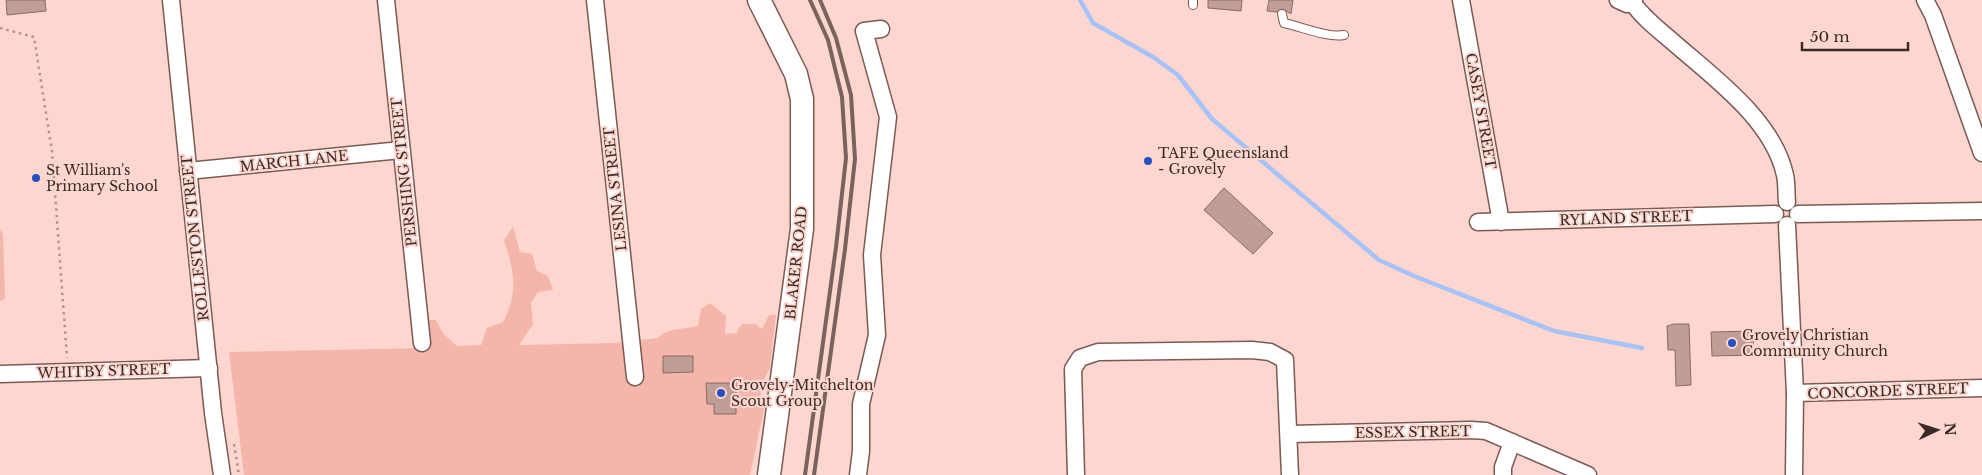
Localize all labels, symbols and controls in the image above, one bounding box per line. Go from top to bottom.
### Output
scale bar [1802,20,1908,52]
text: 50 m [1810,27,1850,46]
street label: CASEY STREET [1462,51,1500,171]
street label: PERSHING STREET [387,97,421,247]
street label: LESINA STREET [600,126,630,252]
place label: TAFE Queensland - Grovely [1158,144,1289,178]
street label: MARCH LANE [239,146,349,176]
street label: ROLLESTON STREET [177,154,213,322]
marker: TAFE Queensland - Grovely [1142,155,1154,167]
place label: St William's Primary School [46,161,159,195]
marker: St William's Primary School [30,172,42,184]
street label: BLAKER ROAD [781,205,811,321]
street label: RYLAND STREET [1559,207,1693,229]
place label: Grovely Christian Community Church [1742,326,1888,360]
marker: Grovely Christian Community Church [1726,337,1738,349]
street label: WHITBY STREET [36,360,171,382]
place label: Grovely-Mitchelton Scout Group [731,376,874,410]
street label: CONCORDE STREET [1807,379,1969,403]
marker: Grovely-Mitchelton Scout Group [715,387,727,399]
north arrow [1912,405,1962,455]
street label: ESSEX STREET [1355,422,1471,442]
text: N [1941,422,1959,436]

